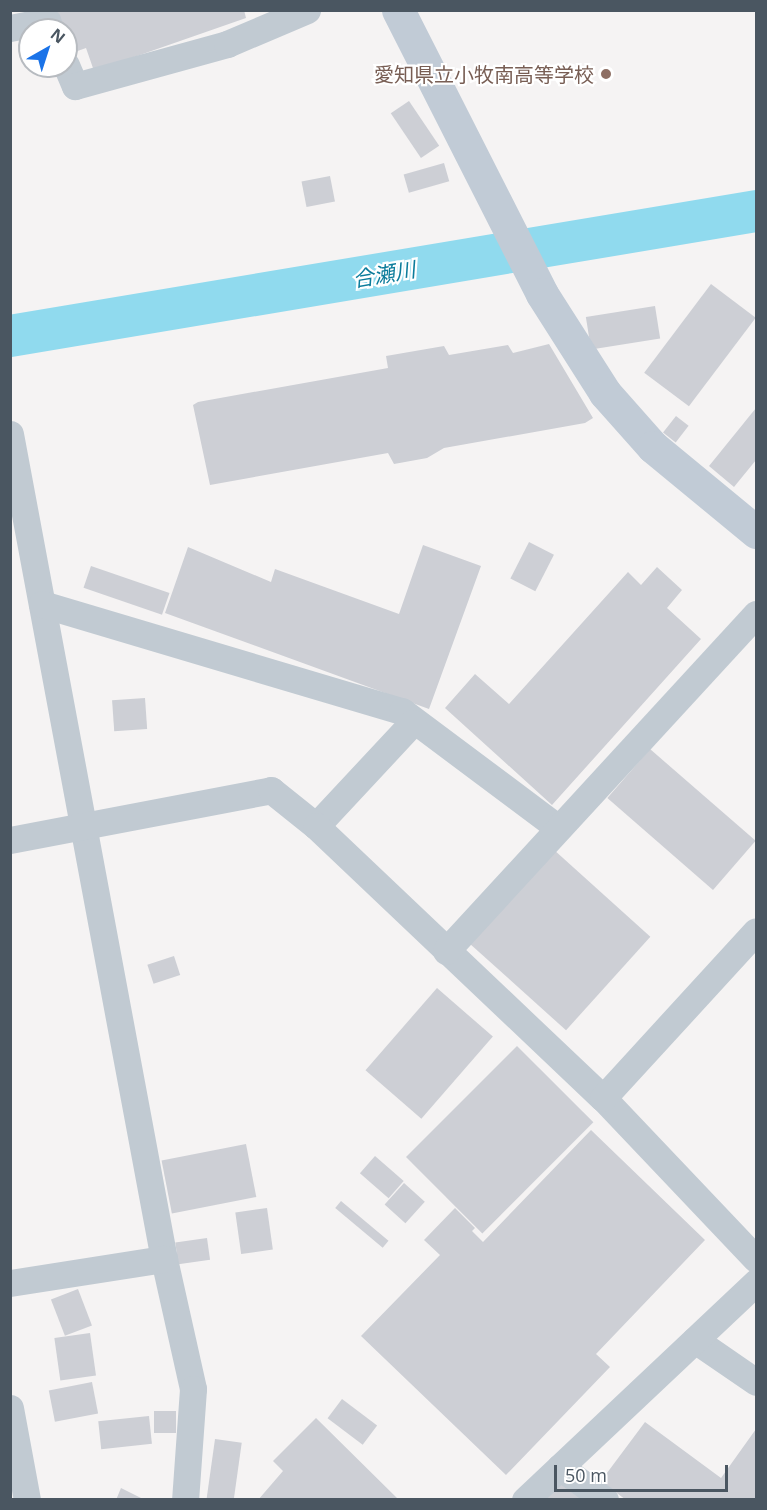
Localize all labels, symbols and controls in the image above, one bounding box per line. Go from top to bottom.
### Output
north arrow [18,18,78,78]
text: N [46,23,70,48]
place label: 愛知県立小牧南高等学校 [374,62,594,86]
marker: 愛知県立小牧南高等学校 [599,67,613,81]
water label: 合瀬川 [351,256,417,292]
scale bar [557,1453,731,1491]
text: 50 m [565,1463,607,1487]

